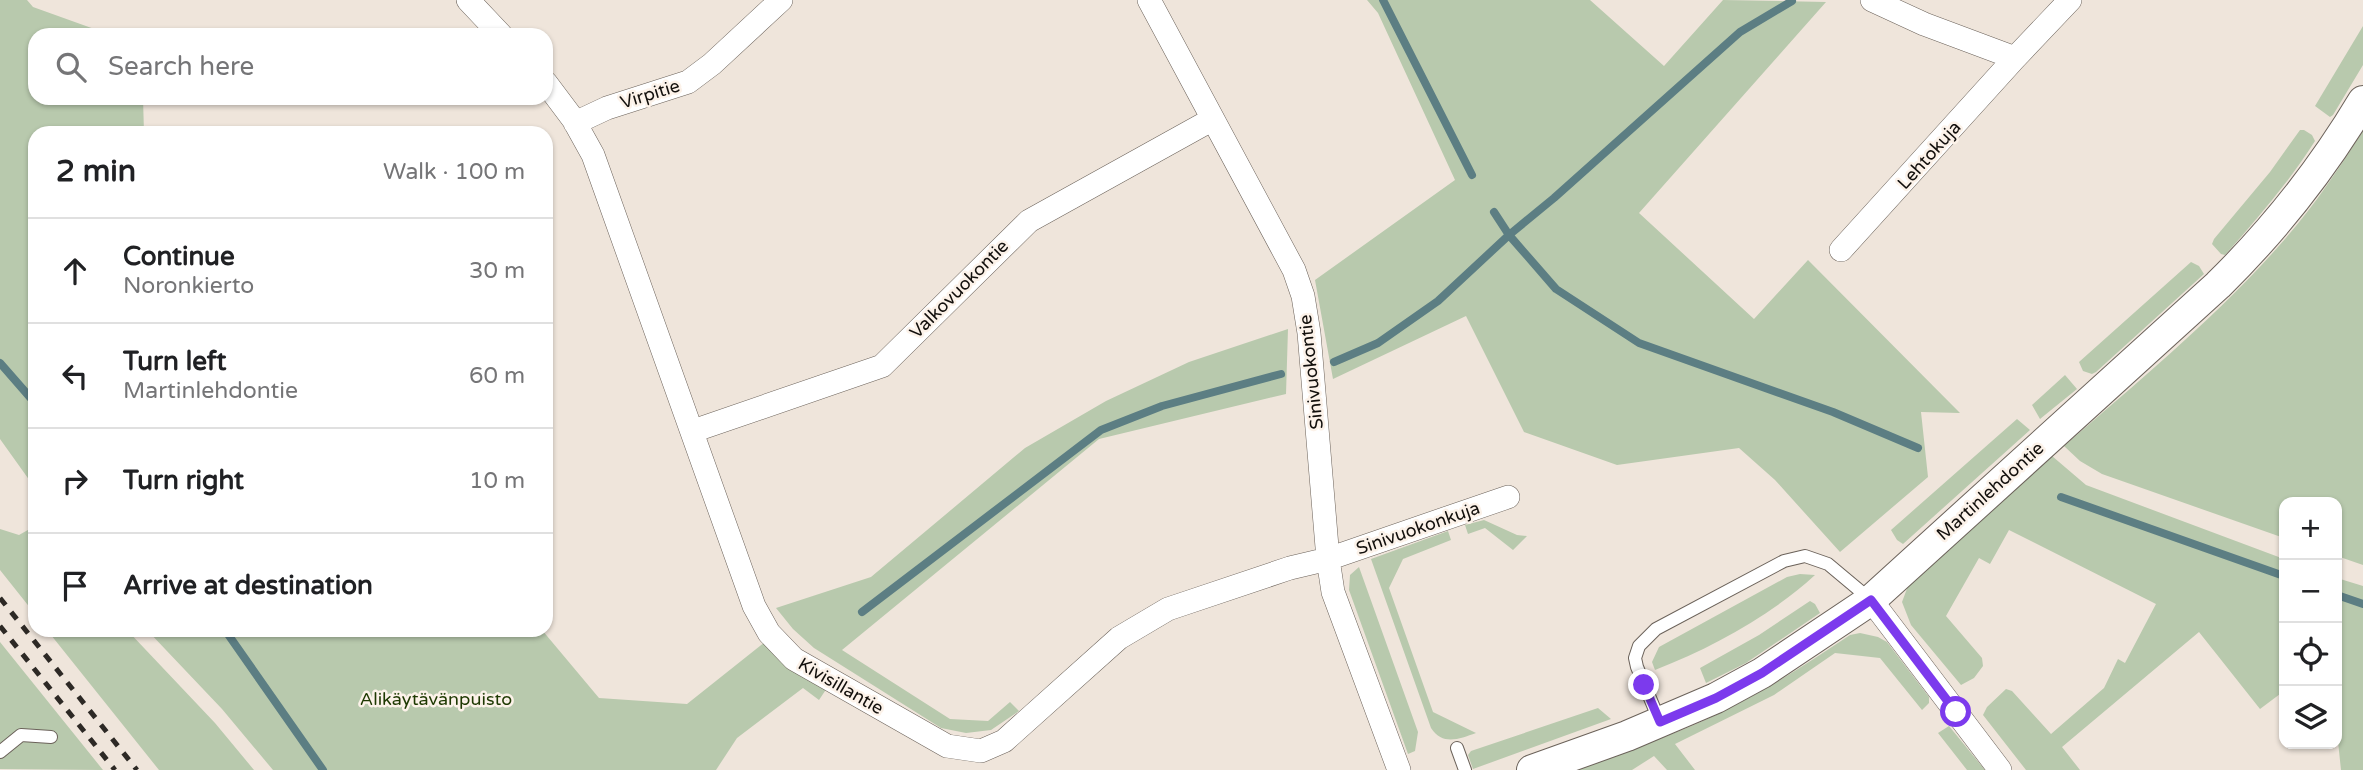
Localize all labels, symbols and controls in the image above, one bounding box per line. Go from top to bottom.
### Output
search box [28,28,553,105]
icon: search [52,48,90,86]
text: Search here [108,51,254,82]
street label: Virpitie [618,75,682,113]
street label: Lehtokuja [1893,116,1965,194]
text: 2 min [56,153,136,190]
text: Walk · 100 m [383,158,525,186]
street label: Valkovuokontie [905,235,1013,343]
text: Continue [123,241,235,272]
icon: ahead [56,252,94,290]
text: 30 m [469,257,525,285]
text: Noronkierto [123,272,254,300]
street label: Sinivuokontie [1294,314,1328,430]
text: Turn left [123,346,226,377]
icon: left [56,357,94,395]
text: 60 m [469,362,525,390]
text: Martinlehdontie [123,377,298,405]
street label: Martinlehdontie [1932,437,2048,545]
icon: right [56,462,94,500]
text: Turn right [123,465,244,496]
text: 10 m [469,467,525,495]
street label: Sinivuokonkuja [1353,497,1483,559]
map controls [2279,497,2342,749]
button: + [2279,497,2342,560]
button: − [2279,560,2342,623]
icon: arrive [56,567,94,605]
text: Arrive at destination [123,570,373,601]
button: locate [2279,623,2342,686]
street label: Kivisillantie [794,653,888,719]
route end [1628,669,1659,700]
button: layers [2279,686,2342,749]
park label: Alikäytävänpuisto [360,688,512,710]
route start [1940,696,1971,727]

